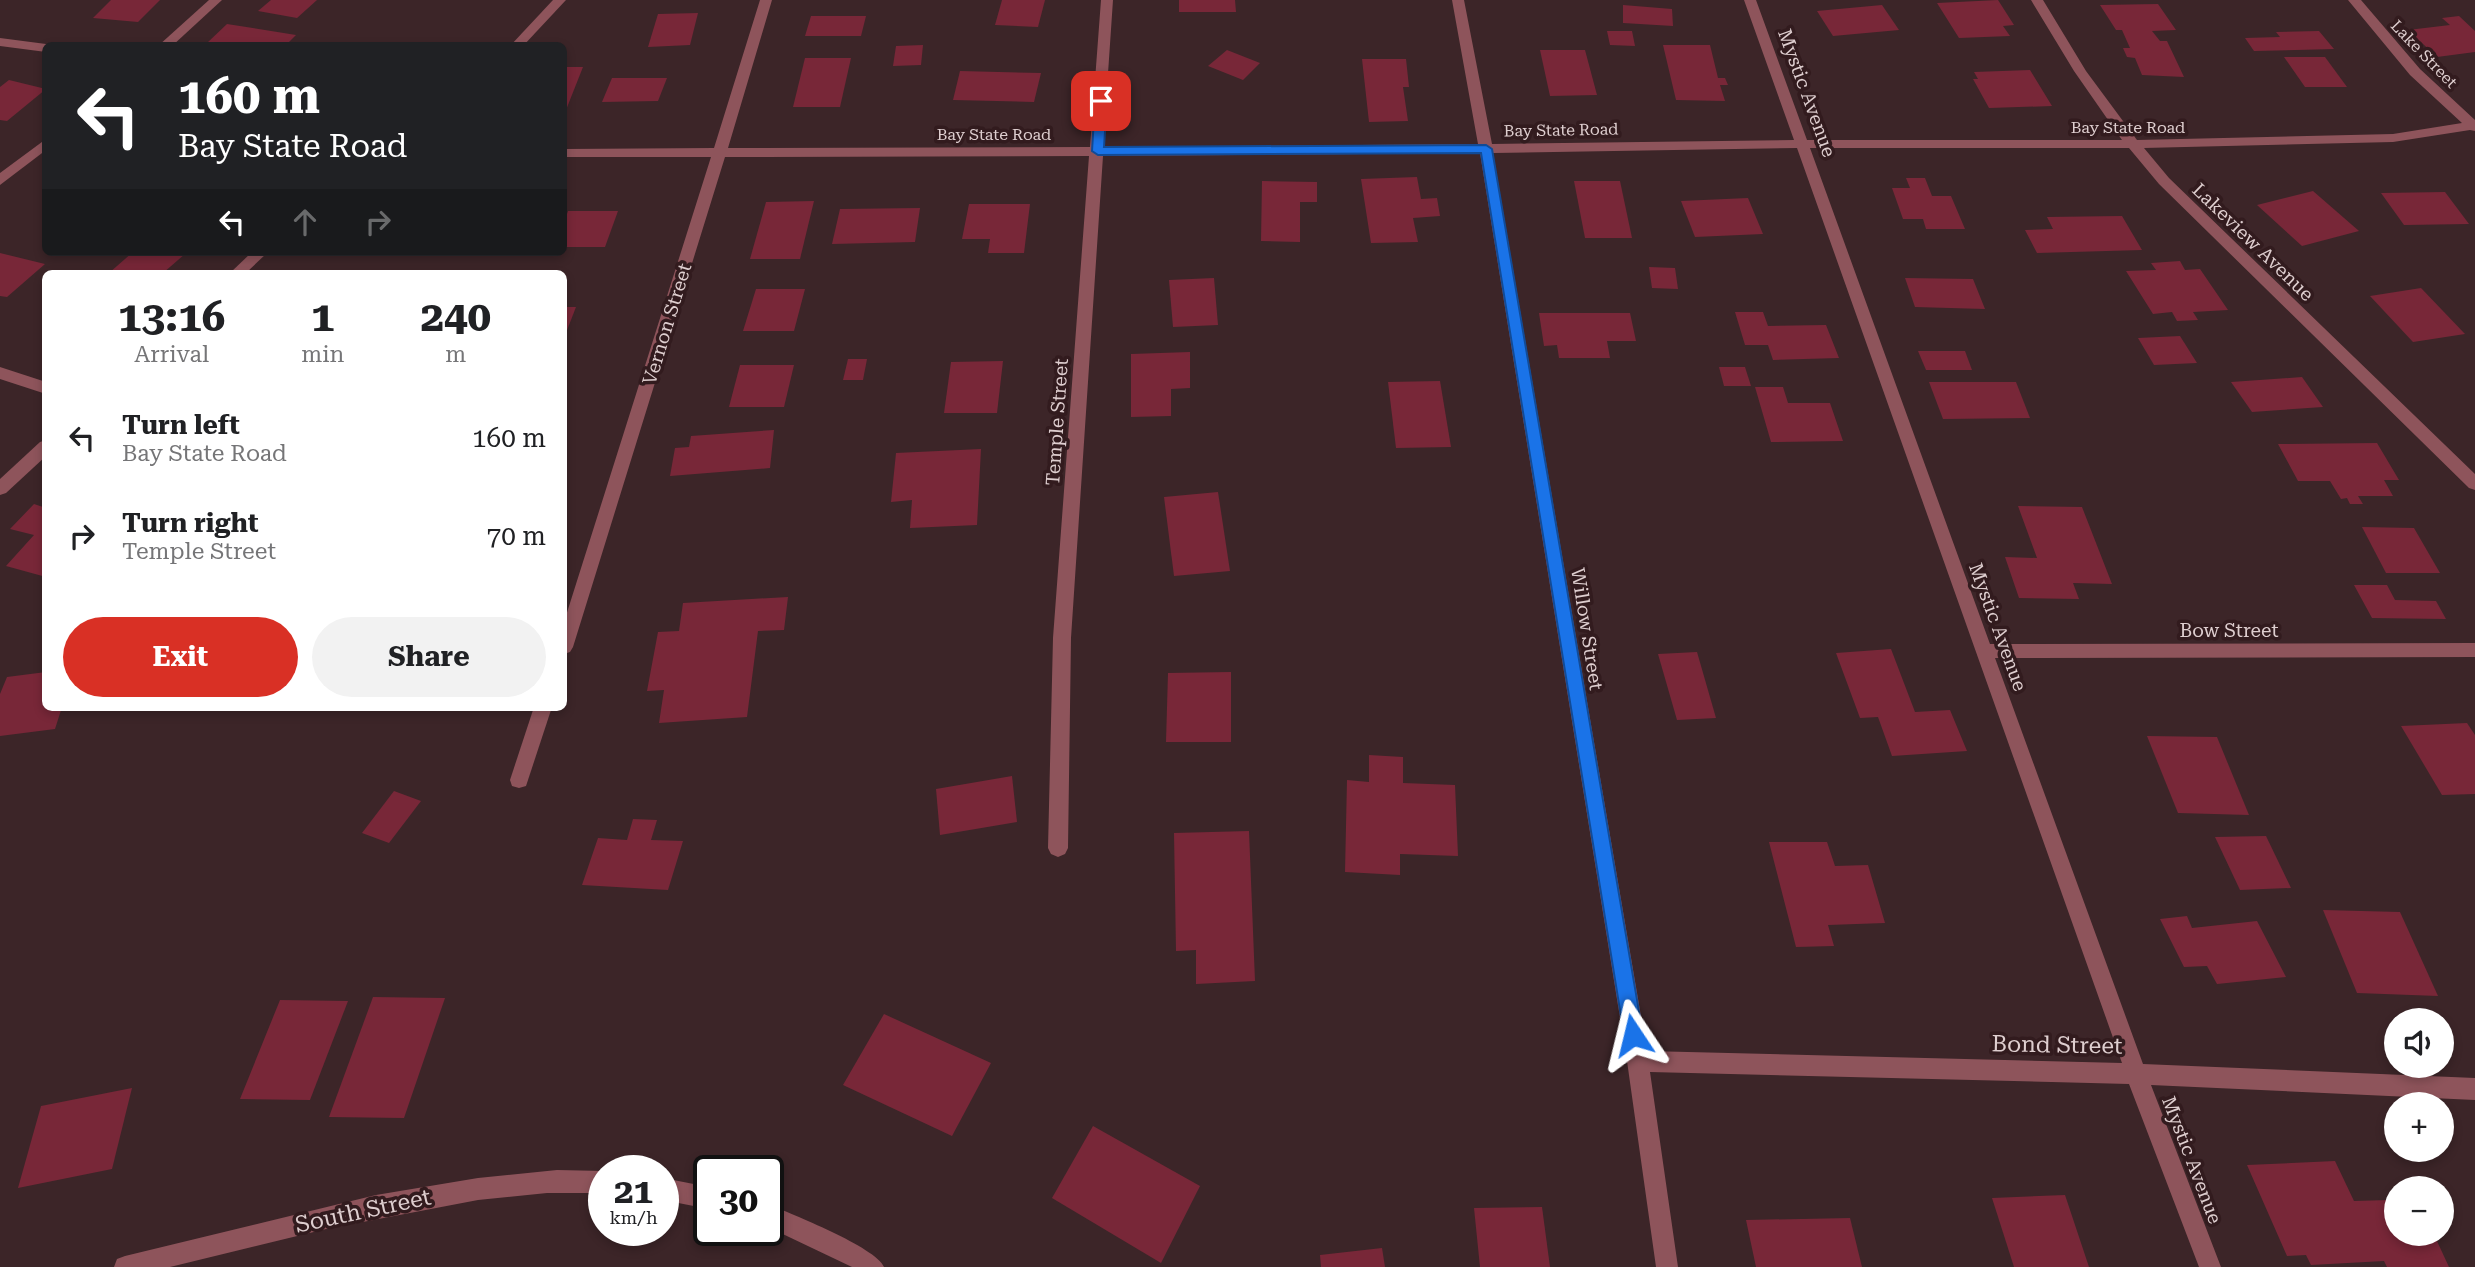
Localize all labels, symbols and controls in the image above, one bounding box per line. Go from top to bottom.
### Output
street label: Lake Street [2387,16,2461,92]
street label: Mystic Avenue [1773,26,1841,160]
text: 160 m [178,68,320,125]
icon: left [63,70,154,161]
pin [1071,71,1131,131]
icon: arrive [1082,82,1120,120]
street label: Bay State Road [2071,118,2185,137]
street label: Bay State Road [1504,120,1618,140]
street label: Bay State Road [937,125,1051,144]
text: Bay State Road [178,127,407,165]
street label: Lakeview Avenue [2187,178,2319,306]
icon: left [213,203,251,241]
icon: ahead [286,203,324,241]
icon: right [359,203,397,241]
street label: Vernon Street [638,260,696,388]
text: 13:16 [118,292,225,341]
text: 1 [311,292,335,341]
text: 240 [420,292,491,341]
text: Arrival [134,341,209,368]
text: min [301,341,344,368]
text: m [445,341,466,368]
street label: Temple Street [1041,358,1073,486]
text: Turn left [122,410,240,440]
icon: left [63,419,101,457]
text: 160 m [472,423,546,453]
text: Bay State Road [122,440,287,467]
text: Turn right [122,508,258,538]
icon: right [63,517,101,555]
text: 70 m [487,521,546,551]
text: Temple Street [122,538,276,565]
street label: Mystic Avenue [1964,560,2032,694]
street label: Willow Street [1566,566,1608,692]
button: Exit [63,617,298,697]
button: Share [312,617,546,697]
street label: Bow Street [2179,619,2279,642]
position arrow [1596,998,1670,1072]
map controls [2384,1008,2454,1246]
button: sound [2384,1008,2454,1078]
street label: Bond Street [1991,1030,2123,1060]
button: + [2384,1092,2454,1162]
street label: Mystic Avenue [2157,1093,2227,1227]
speed limit sign: 30 [693,1155,784,1246]
text: 21 [614,1171,653,1212]
button: − [2384,1176,2454,1246]
street label: South Street [293,1183,434,1239]
text: km/h [609,1207,658,1228]

